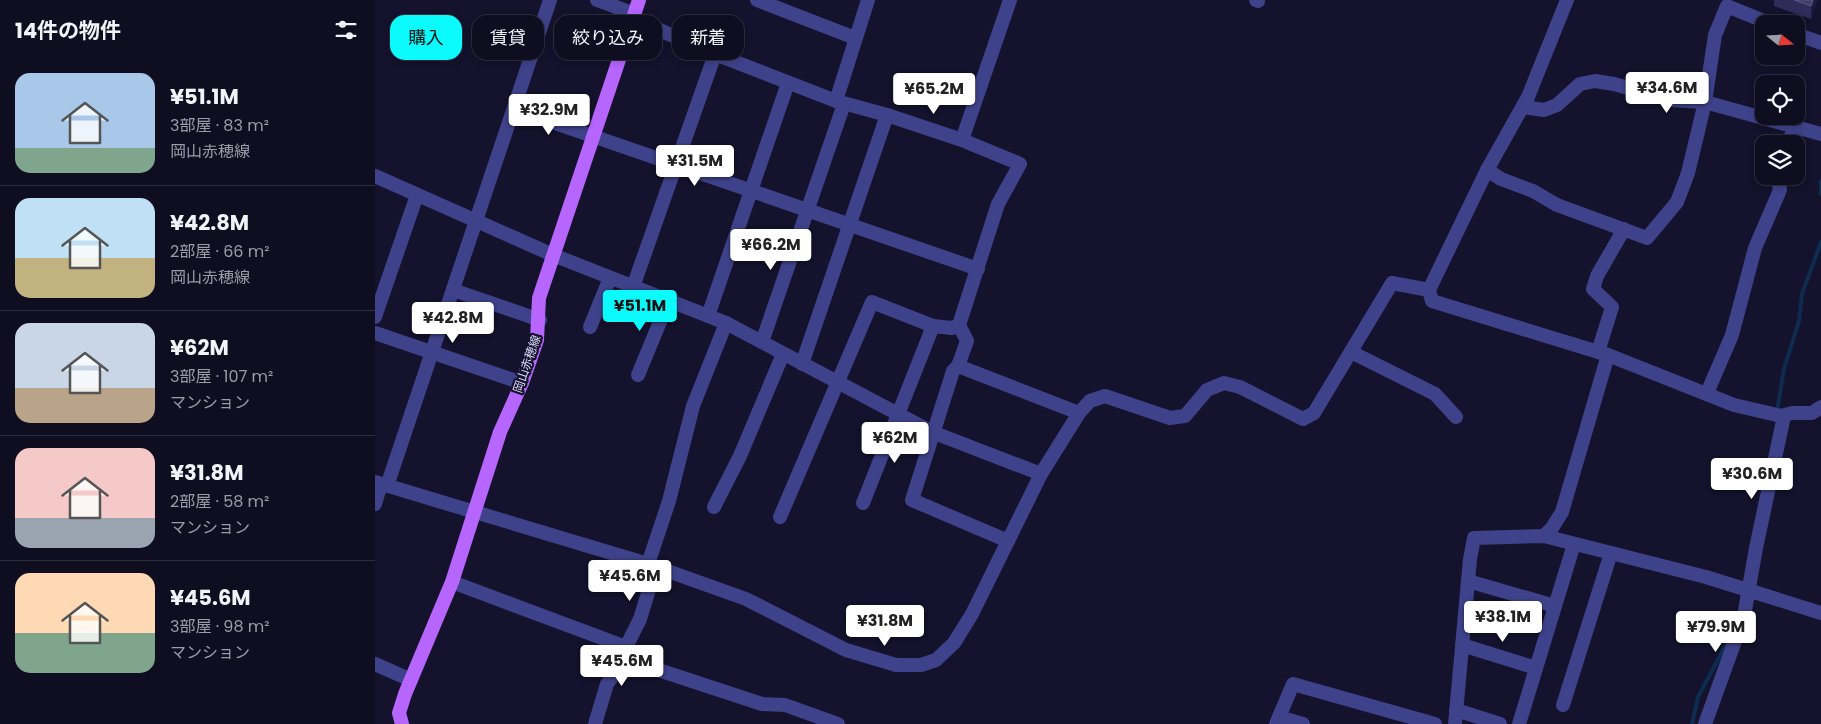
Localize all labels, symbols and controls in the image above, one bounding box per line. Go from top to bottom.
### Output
chip: 購入 [390,15,462,60]
chip: 賃貸 [472,15,544,60]
chip: 絞り込み [554,15,662,60]
chip: 新着 [672,15,744,60]
north arrow [1755,15,1805,65]
map controls [1755,15,1805,185]
text: 14件の物件 [15,16,121,45]
icon: filters [332,16,360,44]
pin: ¥65.2M [893,72,975,115]
pin: ¥34.6M [1626,72,1708,114]
button: locate [1755,75,1805,125]
text: ¥34.6M [1637,76,1697,99]
text: ¥65.2M [904,77,964,100]
text: ¥51.1M [170,82,239,111]
icon: home [55,93,115,153]
pin: ¥32.9M [508,94,590,136]
text: ¥32.9M [520,98,578,121]
text: 3部屋 · 83 m² [170,114,269,137]
button: layers [1755,135,1805,185]
text: 岡山赤穂線 [170,140,250,163]
pin: ¥31.5M [654,144,736,187]
text: ¥31.5M [667,149,723,172]
text: ¥42.8M [170,208,249,237]
icon: home [55,218,115,278]
pin: ¥66.2M [730,228,812,271]
text: ¥66.2M [741,233,801,256]
text: 2部屋 · 66 m² [170,240,270,263]
text: 岡山赤穂線 [170,266,250,289]
pin: ¥51.1M [599,290,681,332]
text: ¥51.1M [614,294,666,317]
pin: ¥42.8M [412,302,494,344]
text: ¥42.8M [423,306,483,329]
text: ¥62M [170,333,229,362]
street label: 岡山赤穂線 [509,333,544,395]
icon: home [55,343,115,403]
text: 3部屋 · 107 m² [170,365,273,388]
text: マンション [170,391,250,414]
pin: ¥62M [865,422,925,464]
text: ¥62M [873,426,917,449]
text: ¥31.8M [170,458,244,487]
pin: ¥30.6M [1711,458,1793,500]
text: ¥30.6M [1722,462,1782,485]
icon: home [55,468,115,528]
text: 2部屋 · 58 m² [170,490,269,513]
text: マンション [170,516,250,539]
pin: ¥45.6M [589,560,671,602]
text: ¥45.6M [599,564,661,587]
text: ¥45.6M [170,583,251,612]
icon: home [55,593,115,653]
pin: ¥38.1M [1462,600,1544,643]
pin: ¥31.8M [844,604,926,647]
text: ¥38.1M [1475,605,1531,628]
text: ¥31.8M [857,609,913,632]
pin: ¥79.9M [1675,610,1757,653]
text: 3部屋 · 98 m² [170,615,270,638]
text: ¥79.9M [1687,615,1745,638]
text: マンション [170,641,250,664]
pin: ¥45.6M [581,644,663,687]
text: ¥45.6M [591,649,653,672]

